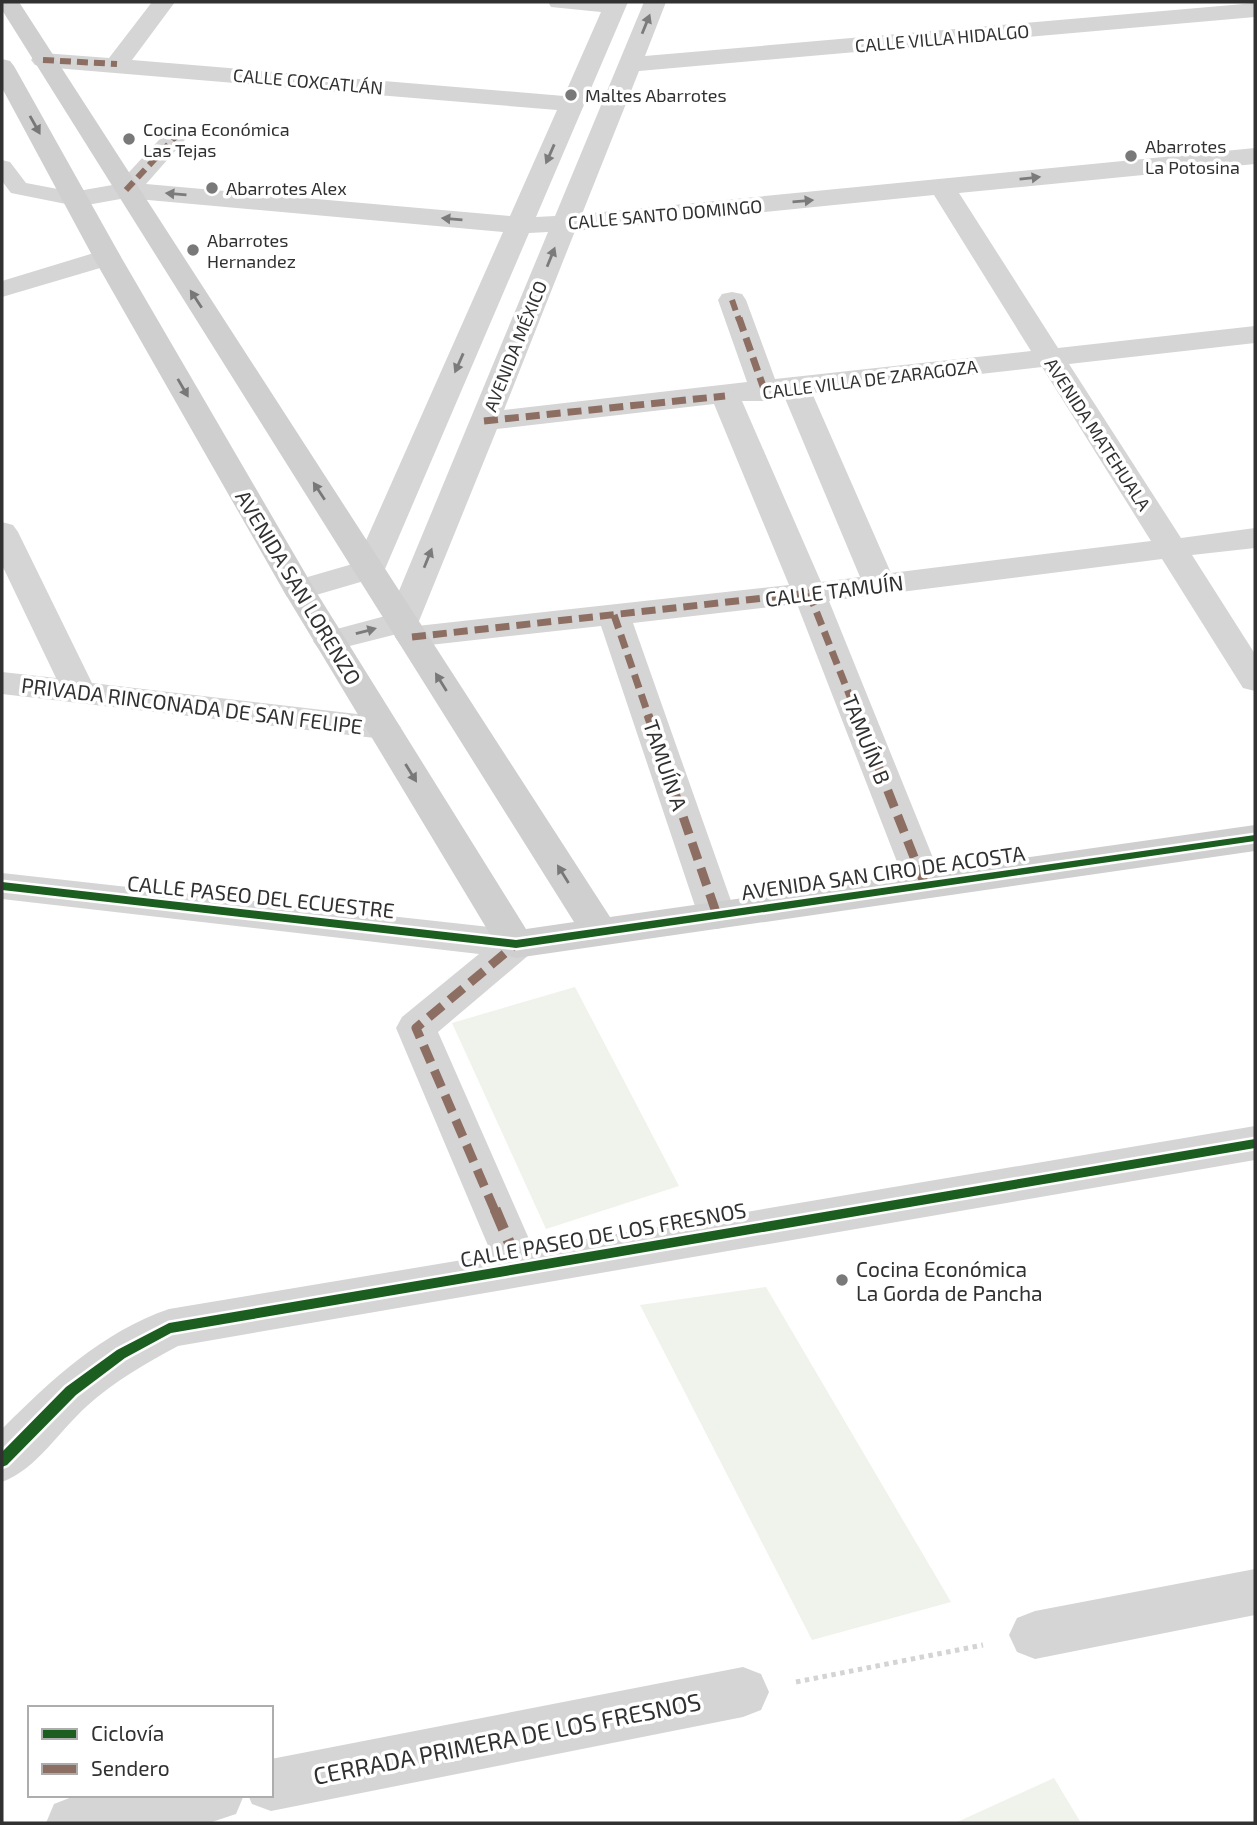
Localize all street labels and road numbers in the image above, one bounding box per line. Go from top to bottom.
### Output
street label: CALLE VILLA HIDALGO [854,19,1030,57]
street label: CALLE COXCATLÁN [232,63,384,99]
street label: CALLE SANTO DOMINGO [567,195,763,233]
street label: AVENIDA MÉXICO [479,277,551,415]
street label: AVENIDA MATEHUALA [1040,353,1156,515]
street label: CALLE VILLA DE ZARAGOZA [761,355,980,403]
street label: AVENIDA SAN LORENZO [231,485,367,689]
street label: CALLE TAMUÍN [763,569,905,611]
street label: PRIVADA RINCONADA DE SAN FELIPE [20,672,364,738]
street label: TAMUÍN B [838,691,896,787]
street label: TAMUÍN A [639,716,693,814]
street label: AVENIDA SAN CIRO DE ACOSTA [740,840,1026,904]
street label: CALLE PASEO DEL ECUESTRE [126,870,396,922]
street label: CALLE PASEO DE LOS FRESNOS [458,1197,748,1271]
street label: CERRADA PRIMERA DE LOS FRESNOS [311,1686,703,1790]

